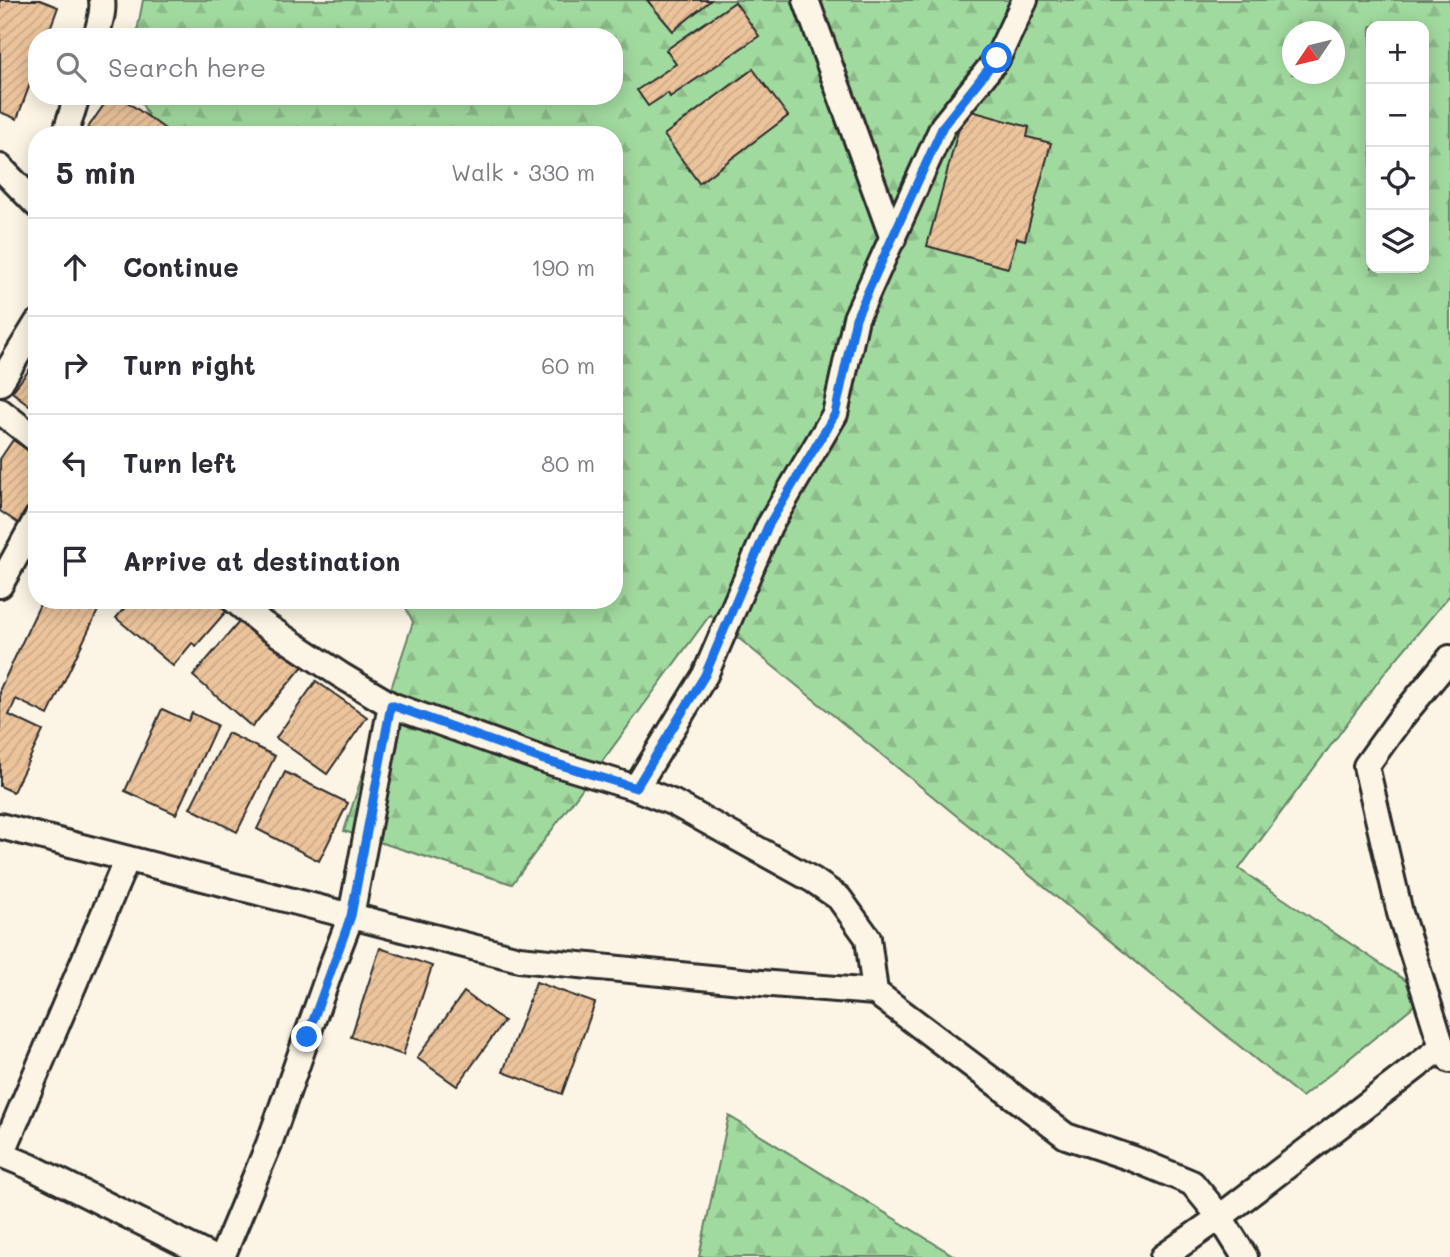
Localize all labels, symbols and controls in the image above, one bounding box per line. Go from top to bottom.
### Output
north arrow [1282,21,1345,84]
map controls [1366,21,1429,273]
button: + [1366,21,1429,84]
search box [28,28,623,105]
route start [981,42,1012,73]
icon: search [52,48,90,86]
text: Search here [108,50,266,84]
button: − [1366,84,1429,147]
button: locate [1366,147,1429,210]
text: 5 min [56,152,136,192]
text: Walk · 330 m [451,157,595,187]
button: layers [1366,210,1429,273]
icon: ahead [56,248,94,286]
text: Continue [123,250,239,284]
text: 190 m [531,252,595,282]
icon: right [56,346,94,384]
text: Turn right [123,348,256,382]
text: 60 m [541,350,595,380]
icon: left [56,444,94,482]
text: Turn left [123,446,236,480]
text: 80 m [541,448,595,478]
icon: arrive [56,542,94,580]
text: Arrive at destination [123,544,400,578]
route end [291,1021,322,1052]

